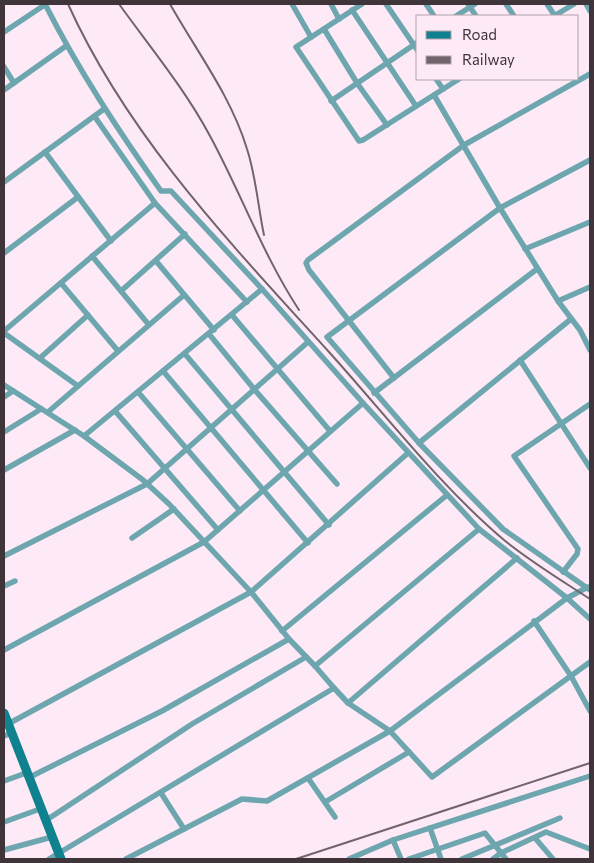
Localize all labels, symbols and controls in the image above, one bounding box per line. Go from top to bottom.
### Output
legend [416,15,579,80]
text: Road [462,25,497,43]
text: Railway [462,50,515,68]

